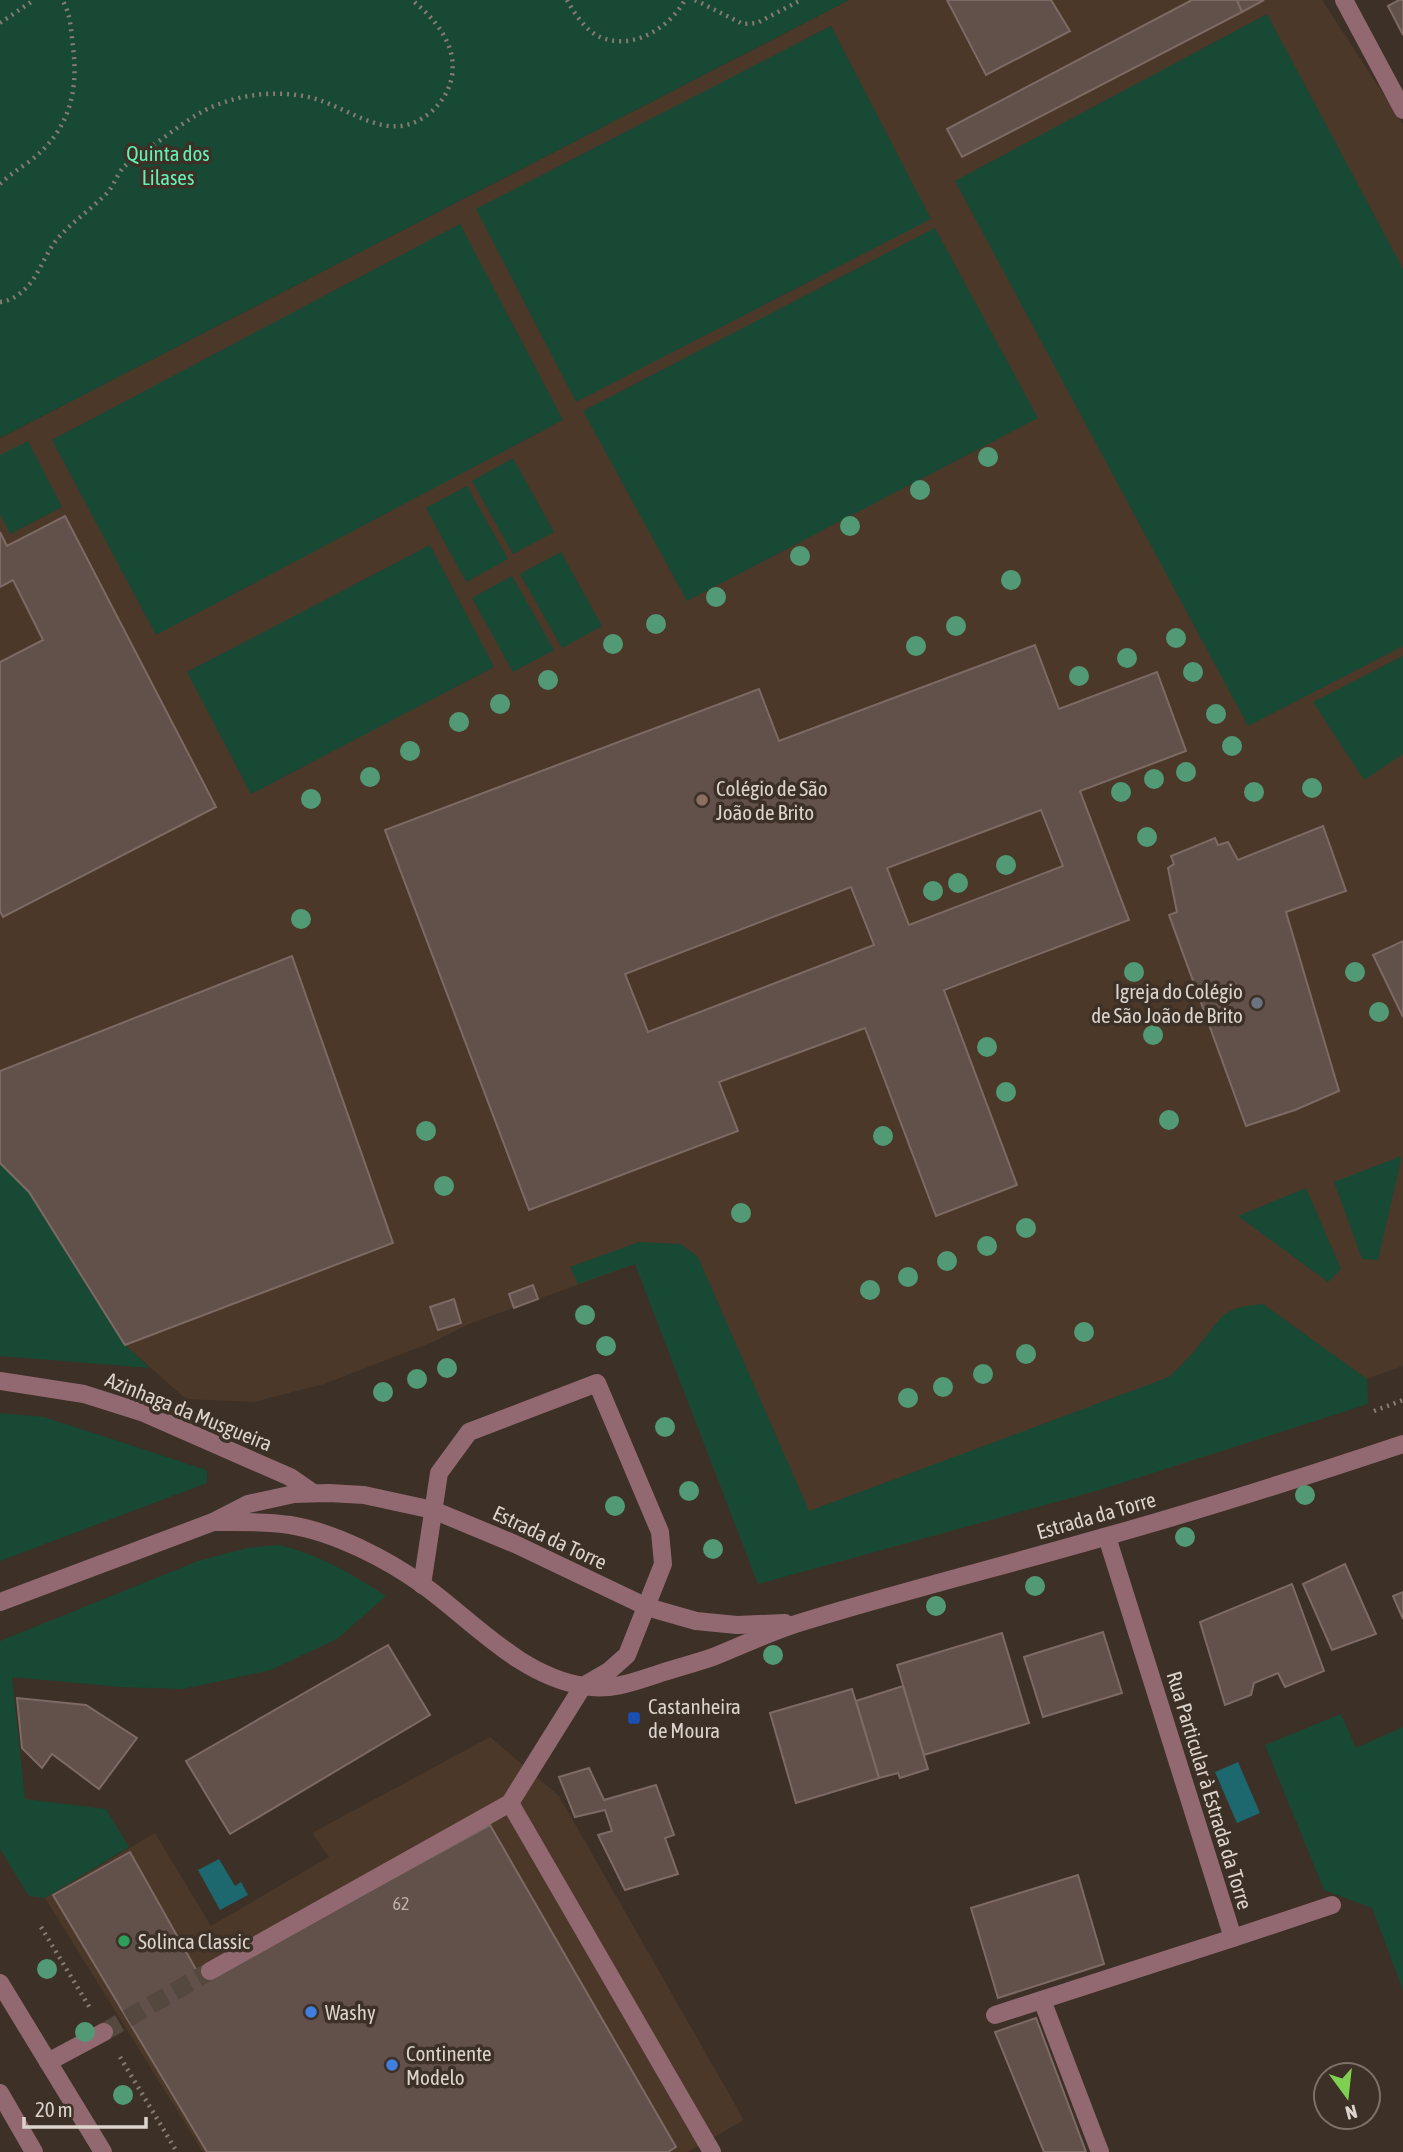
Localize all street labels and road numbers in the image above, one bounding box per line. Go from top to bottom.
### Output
street label: Azinhaga da Musgueira [102,1367,276,1455]
street label: Estrada da Torre [1034,1487,1158,1543]
street label: Estrada da Torre [489,1500,611,1574]
street label: Rua Particular à Estrada da Torre [1162,1668,1258,1912]

